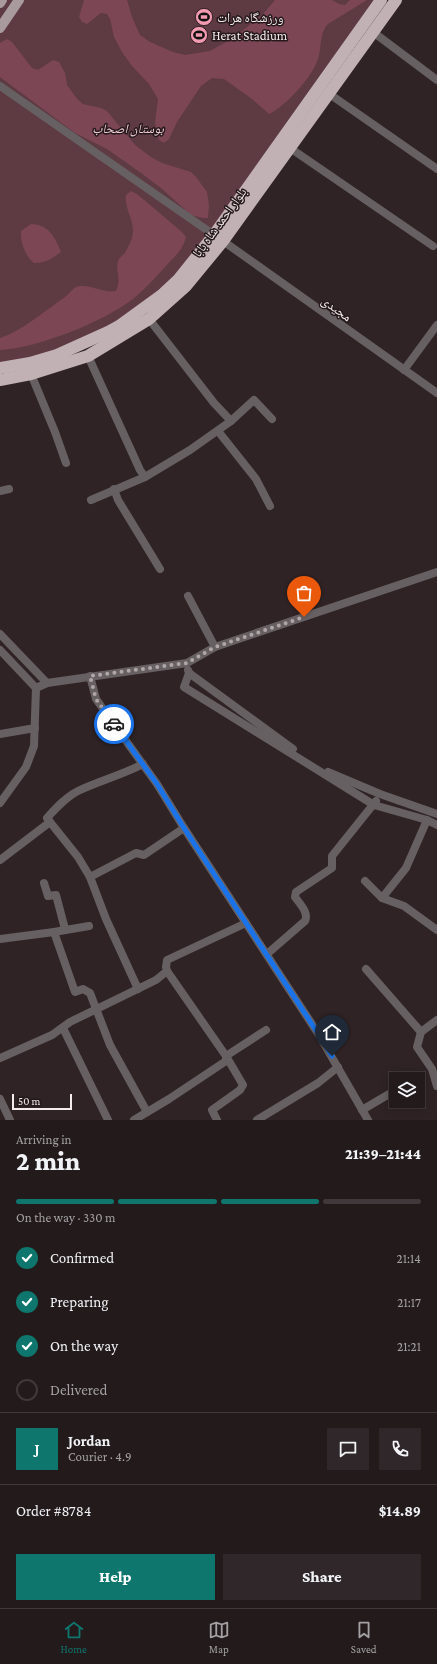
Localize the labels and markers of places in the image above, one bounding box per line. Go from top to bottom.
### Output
sports icon: ورزشگاه هرات [194,7,214,27]
place label: ورزشگاه هرات [217,10,284,26]
sports icon: Herat Stadium [189,25,209,45]
place label: Herat Stadium [212,28,288,43]
pin [287,576,321,617]
pin [315,1015,349,1056]

